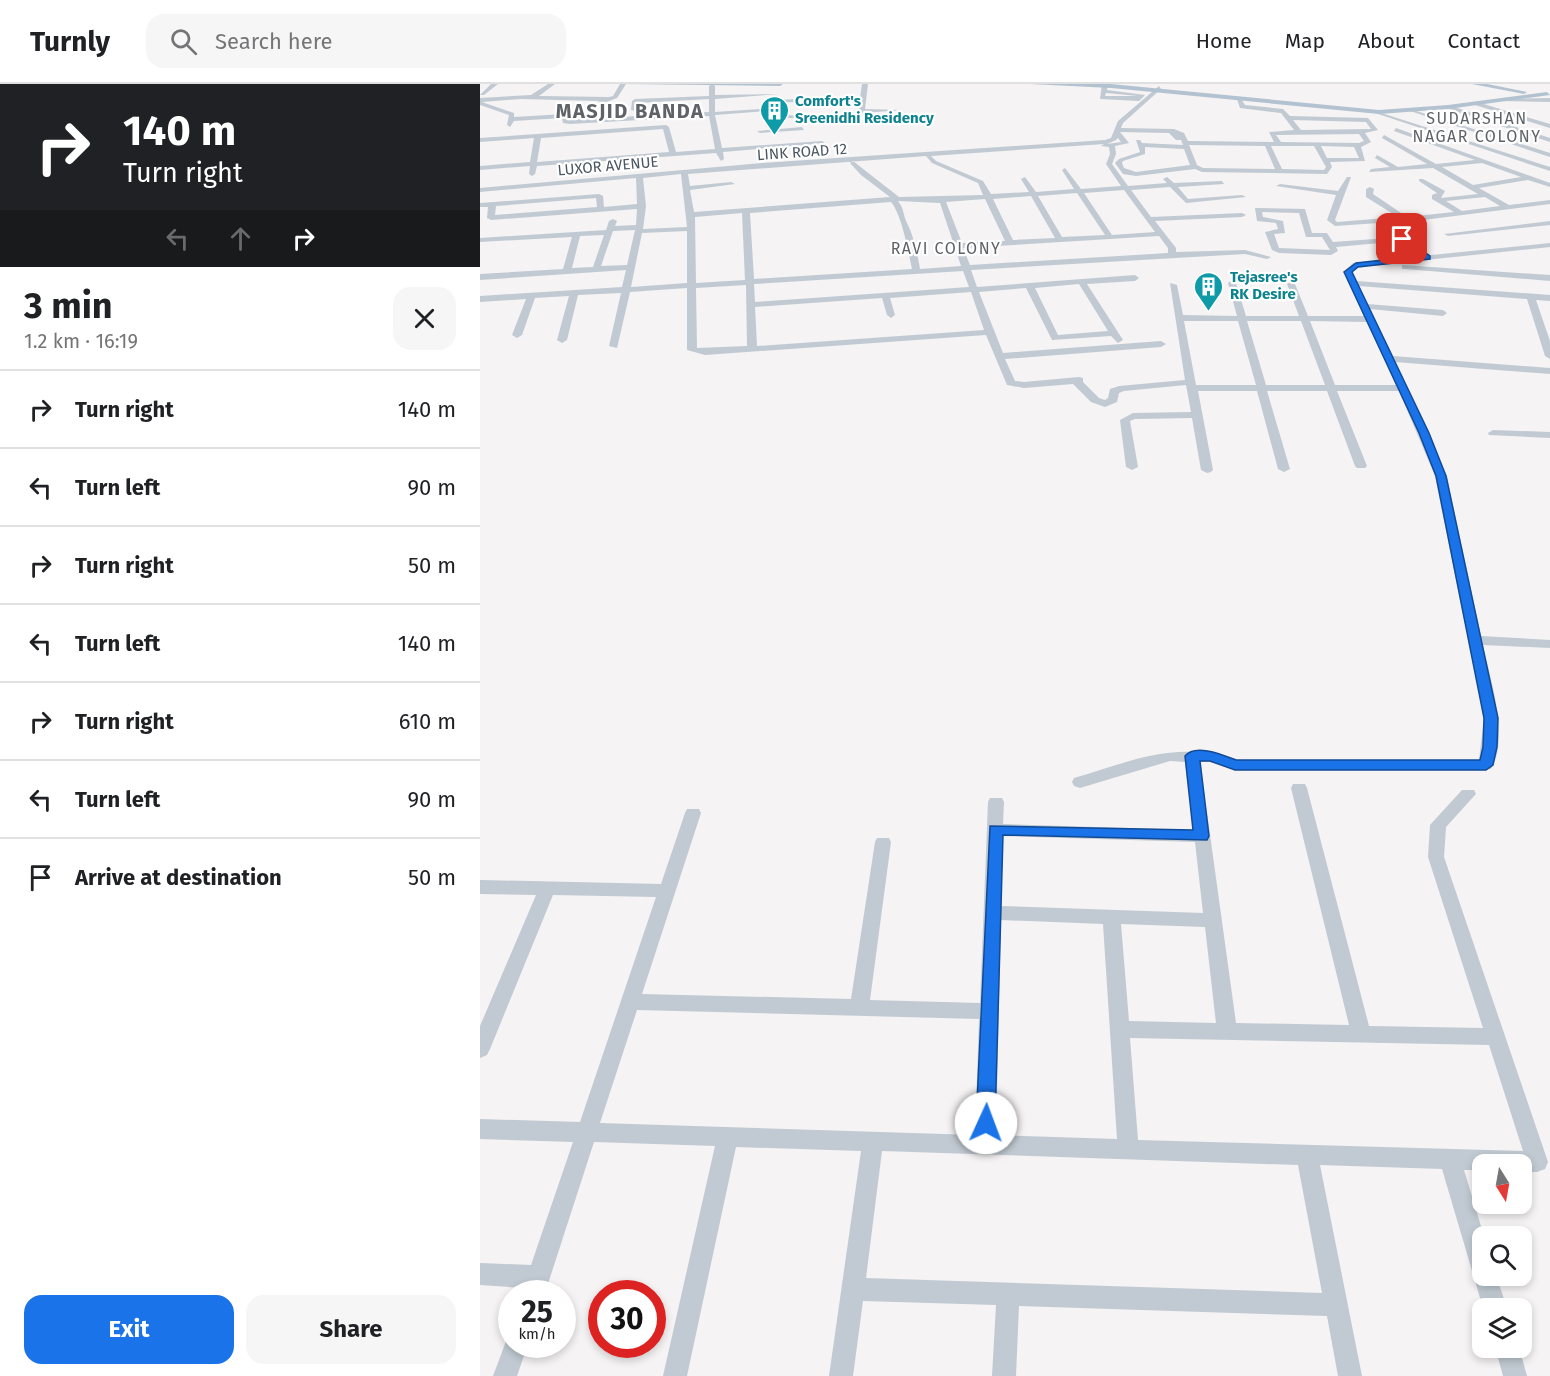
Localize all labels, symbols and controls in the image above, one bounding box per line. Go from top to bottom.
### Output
search box [146,14,566,68]
text: Turnly [30,25,110,58]
icon: search [167,25,200,58]
text: Search here [215,28,332,55]
text: Home [1196,28,1252,54]
text: Map [1285,28,1325,54]
text: About [1358,28,1415,54]
text: Contact [1448,28,1520,54]
place label: Comfort's Sreenidhi Residency [795,92,934,127]
building icon: Comfort's Sreenidhi Residency [758,94,790,136]
district label: MASJID BANDA [556,99,704,123]
text: 140 m [123,106,236,156]
icon: right [24,108,102,186]
district label: SUDARSHAN NAGAR COLONY [1413,109,1541,146]
street label: LINK ROAD 12 [756,140,848,164]
street label: LUXOR AVENUE [557,153,659,179]
text: Turn right [123,157,243,189]
pin [1376,213,1427,264]
icon: left [161,222,194,255]
icon: ahead [224,222,257,255]
icon: right [287,222,320,255]
icon: arrive [1385,222,1418,255]
district label: RAVI COLONY [891,239,1001,258]
place label: Tejasree's RK Desire [1230,268,1298,303]
building icon: Tejasree's RK Desire [1193,270,1225,312]
text: 3 min [24,284,113,328]
button: close [393,287,456,350]
text: 1.2 km · 16:19 [24,329,138,353]
icon: right [24,393,57,426]
text: Turn right [75,396,174,423]
text: 140 m [398,396,456,423]
icon: left [24,471,57,504]
text: Turn left [75,474,160,501]
text: 90 m [407,474,456,501]
icon: right [24,549,57,582]
text: Turn right [75,552,174,579]
text: 50 m [408,552,456,579]
icon: left [24,627,57,660]
text: Turn left [75,630,160,657]
text: 140 m [398,630,456,657]
icon: right [24,705,57,738]
text: Turn right [75,708,174,735]
text: 610 m [399,708,456,735]
icon: left [24,783,57,816]
text: Turn left [75,786,160,813]
text: 90 m [407,786,456,813]
icon: arrive [24,861,57,894]
text: Arrive at destination [75,864,282,891]
text: 50 m [408,864,456,891]
position arrow [954,1091,1018,1155]
north arrow [1472,1154,1532,1214]
map controls [1472,1154,1532,1358]
button: search [1472,1226,1532,1286]
speed limit sign: 30 [588,1280,666,1358]
text: 25 [521,1294,553,1330]
button: Exit [24,1295,234,1364]
button: Share [246,1295,456,1364]
button: layers [1472,1298,1532,1358]
text: km/h [518,1325,556,1343]

